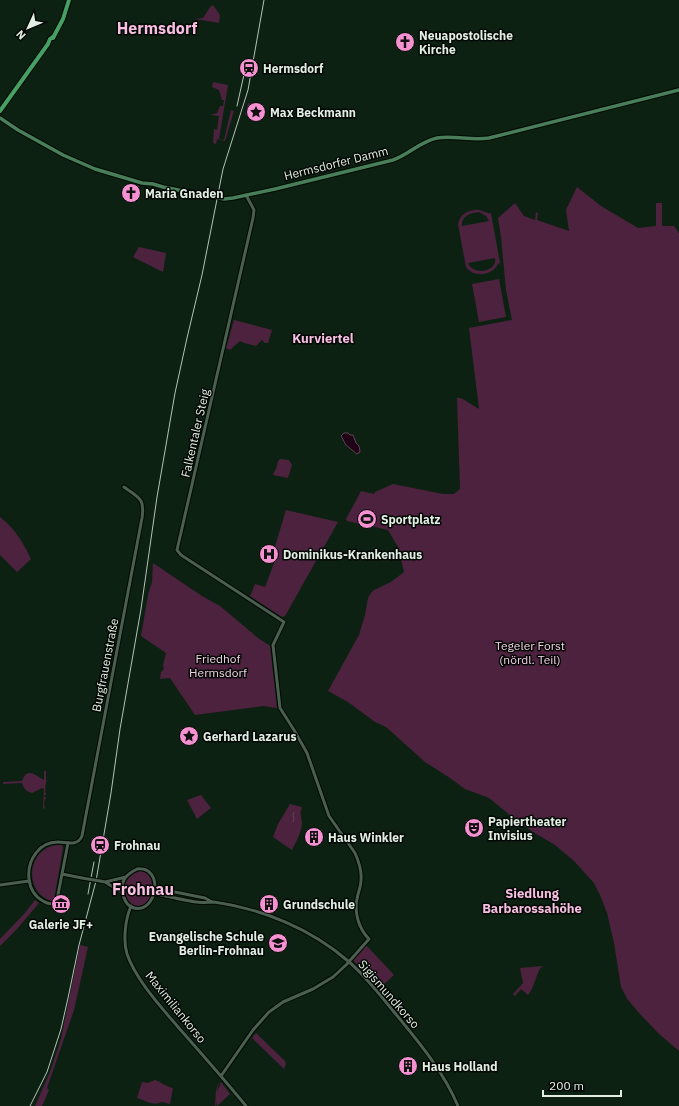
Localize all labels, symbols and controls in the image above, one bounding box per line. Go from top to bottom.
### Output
north arrow [8,8,48,48]
district label: Hermsdorf [117,18,197,38]
text: N [13,27,29,43]
place label: Neuapostolische Kirche [419,28,513,57]
church icon: Neuapostolische Kirche [394,31,416,53]
station icon: Hermsdorf [238,57,260,79]
place label: Hermsdorf [263,61,324,76]
place icon: Max Beckmann [245,101,267,123]
place label: Max Beckmann [270,105,356,120]
street label: Hermsdorfer Damm [282,143,390,183]
church icon: Maria Gnaden [120,182,142,204]
place label: Maria Gnaden [145,186,223,201]
district label: Kurviertel [292,330,354,347]
street label: Falkentaler Steig [178,387,213,479]
sports icon: Sportplatz [356,508,378,530]
place label: Sportplatz [381,512,441,527]
hospital icon: Dominikus-Krankenhaus [258,543,280,565]
place label: Dominikus-Krankenhaus [283,547,422,562]
street label: Burgfrauenstraße [89,617,122,713]
park label: Tegeler Forst (nördl. Teil) [495,638,565,667]
park label: Friedhof Hermsdorf [189,651,247,680]
place icon: Gerhard Lazarus [178,725,200,747]
place label: Gerhard Lazarus [203,729,296,744]
place label: Papiertheater Invisius [488,814,566,843]
theatre icon: Papiertheater Invisius [463,817,485,839]
building icon: Haus Winkler [303,826,325,848]
place label: Haus Winkler [328,830,404,845]
station icon: Frohnau [89,834,111,856]
place label: Frohnau [114,838,161,853]
district label: Frohnau [112,879,174,899]
district label: Siedlung Barbarossahöhe [482,885,582,917]
museum icon: Galerie JF+ [50,893,72,915]
building icon: Grundschule [258,893,280,915]
place label: Grundschule [283,897,355,912]
place label: Galerie JF+ [29,917,93,932]
place label: Evangelische Schule Berlin-Frohnau [149,929,264,958]
school or university icon: Evangelische Schule Berlin-Frohnau [267,932,289,954]
street label: Sigismundkorso [355,957,423,1032]
street label: Maximiliankorso [142,968,210,1046]
building icon: Haus Holland [397,1055,419,1077]
place label: Haus Holland [422,1059,497,1074]
scale bar [543,1072,621,1098]
text: 200 m [549,1078,584,1093]

